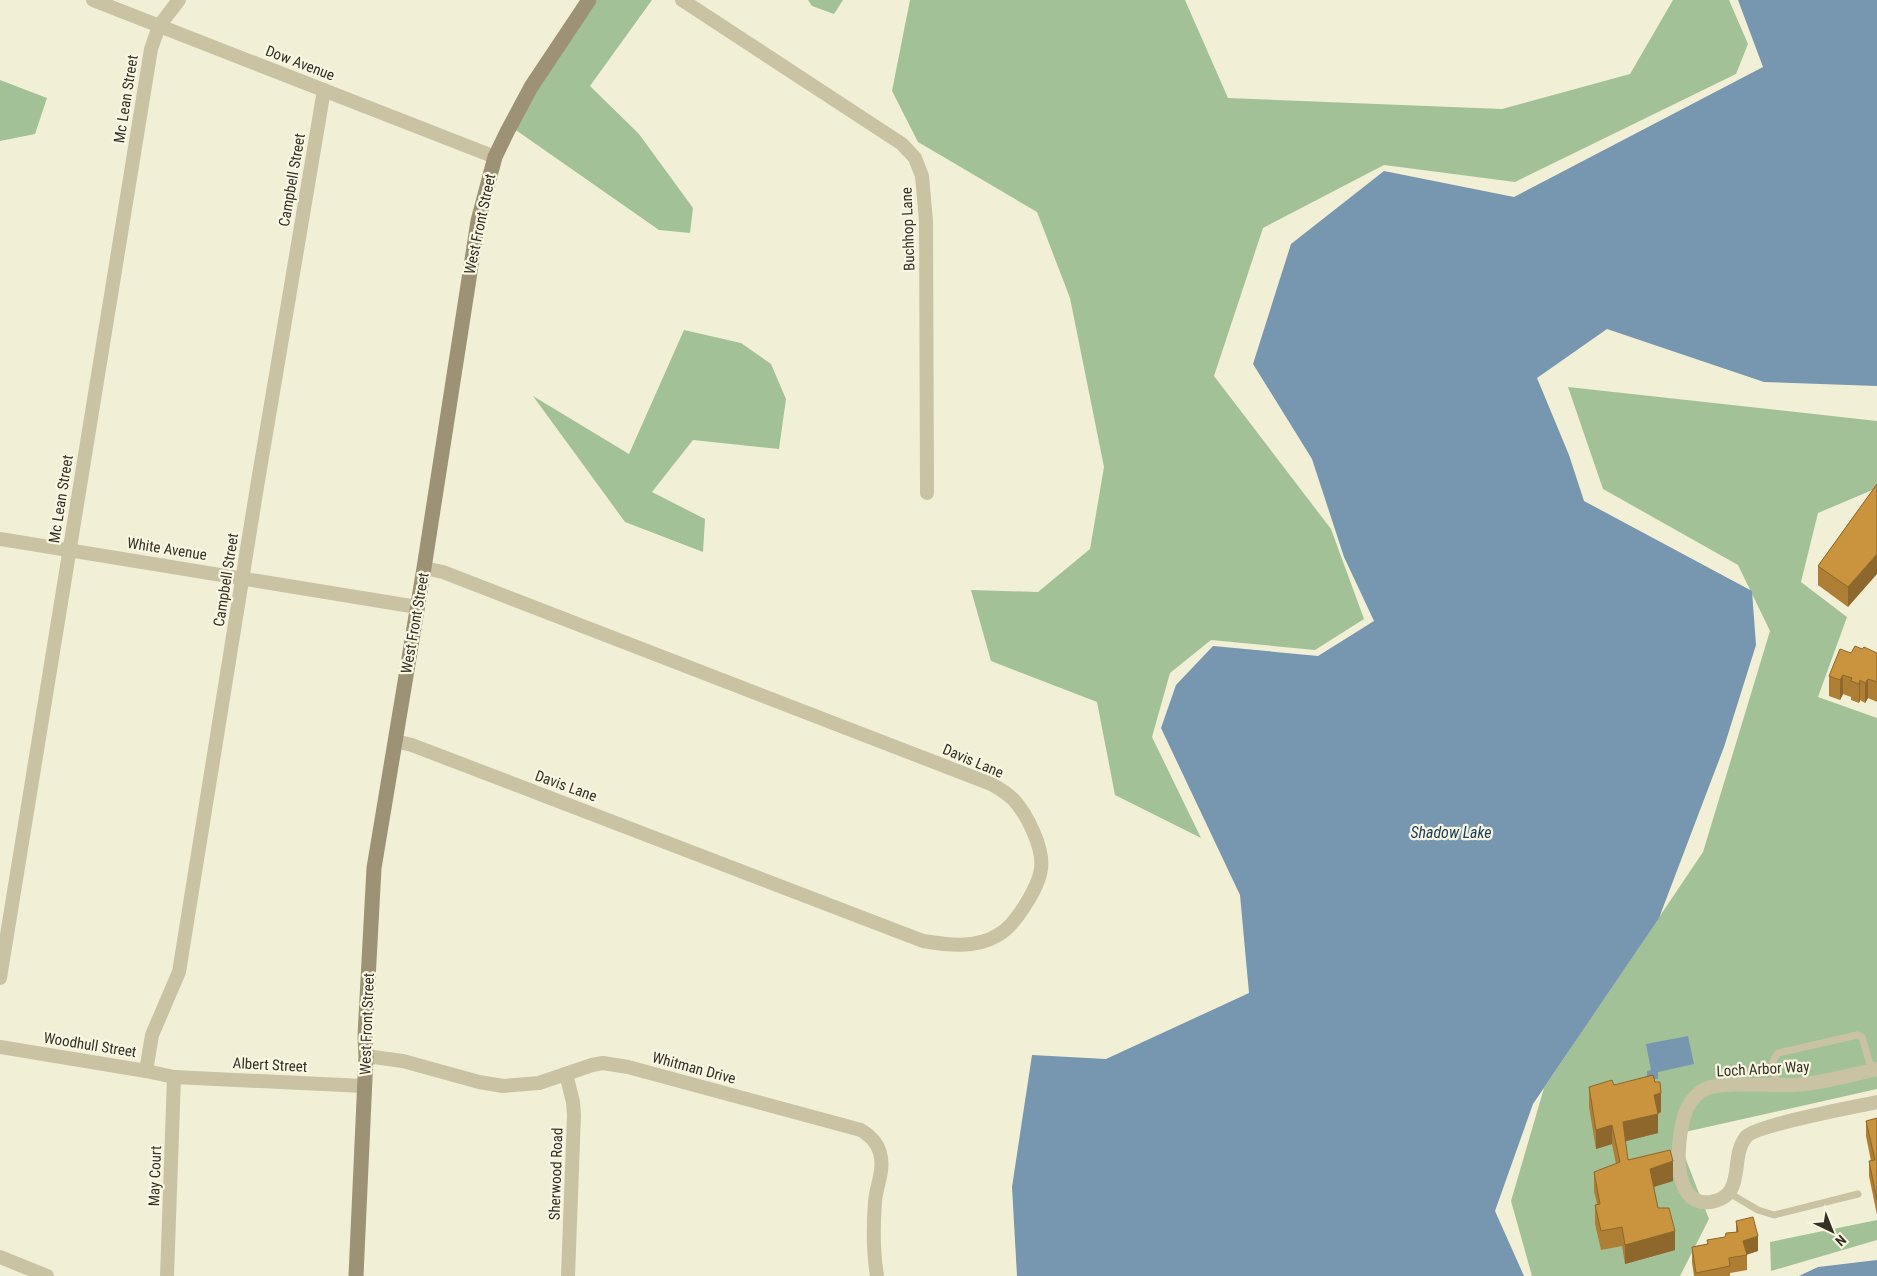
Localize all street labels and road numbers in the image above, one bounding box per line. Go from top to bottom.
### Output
street label: Dow Avenue [263,42,337,84]
street label: Mc Lean Street [110,54,142,144]
street label: Campbell Street [275,132,309,228]
street label: West Front Street [461,172,499,276]
street label: Buchhop Lane [898,187,918,271]
street label: Mc Lean Street [45,454,77,544]
street label: Campbell Street [210,532,242,628]
street label: White Avenue [126,534,208,564]
street label: West Front Street [397,571,433,675]
street label: Davis Lane [940,740,1006,782]
street label: Davis Lane [533,767,599,805]
street label: West Front Street [356,973,378,1075]
street label: Woodhull Street [42,1029,138,1061]
street label: Whitman Drive [650,1048,738,1088]
street label: Albert Street [232,1054,308,1076]
street label: Loch Arbor Way [1716,1058,1810,1080]
street label: Sherwood Road [545,1127,567,1221]
street label: May Court [145,1145,165,1207]

